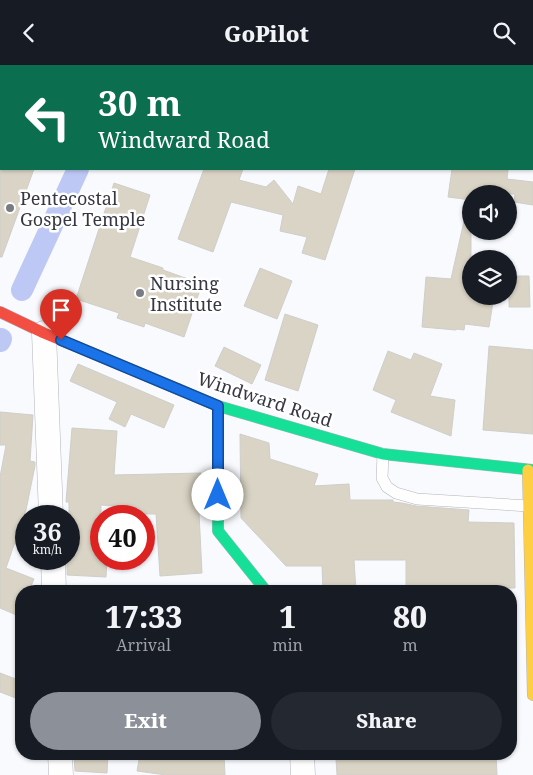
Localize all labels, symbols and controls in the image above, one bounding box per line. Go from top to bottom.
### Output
text: GoPilot [224,18,309,48]
icon: back [15,19,43,47]
icon: search [490,19,518,47]
text: 30 m [98,79,181,126]
icon: left [15,85,80,150]
text: Windward Road [98,124,270,154]
map controls [462,185,517,305]
button: sound [462,185,517,240]
place label: Pentecostal Gospel Temple [20,186,145,231]
marker: Pentecostal Gospel Temple [4,202,16,214]
button: layers [462,250,517,305]
place label: Nursing Institute [150,271,222,316]
marker: Nursing Institute [134,287,146,299]
pin [40,289,82,340]
icon: arrive [47,296,75,324]
street label: Windward Road [194,366,336,432]
position arrow [191,468,243,520]
speed limit sign: 40 [90,505,155,570]
text: 36 [33,514,62,548]
text: km/h [33,541,62,558]
text: 17:33 [105,596,182,637]
text: 1 [279,596,296,637]
text: 80 [393,596,427,637]
text: Arrival [116,634,171,656]
text: min [272,634,303,656]
text: m [402,634,418,656]
button: Exit [30,692,261,750]
button: Share [271,692,502,750]

